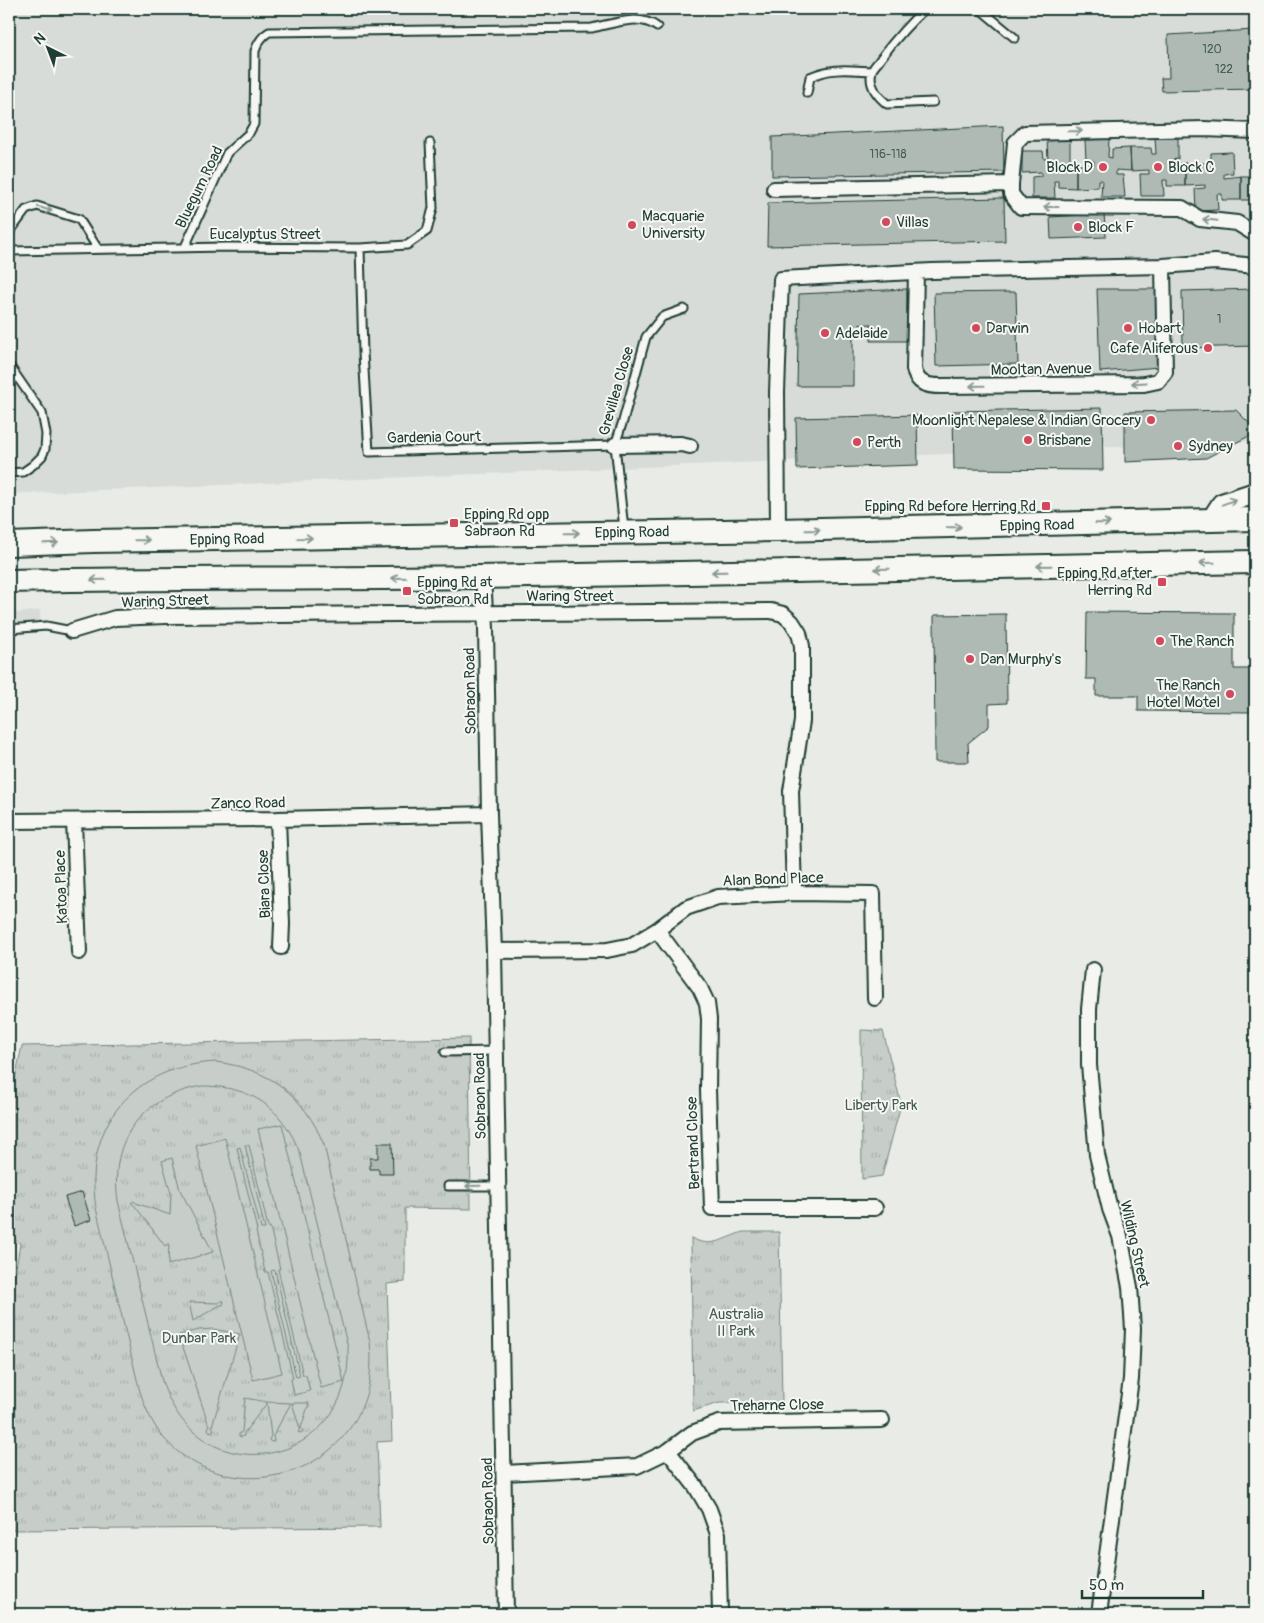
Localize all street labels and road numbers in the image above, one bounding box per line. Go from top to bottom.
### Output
street label: Bluegum Road [171,143,228,232]
street label: Eucalyptus Street [209,225,322,244]
street label: Grevillea Close [595,344,638,438]
street label: Mooltan Avenue [990,359,1092,380]
street label: Gardenia Court [387,427,482,448]
street label: Epping Road [999,515,1075,536]
street label: Epping Road [594,522,670,543]
street label: Epping Road [189,529,265,550]
street label: Waring Street [526,587,615,606]
street label: Waring Street [121,590,210,613]
street label: Sobraon Road [460,647,481,735]
street label: Zanco Road [210,793,286,814]
street label: Katoa Place [51,849,72,924]
street label: Biara Close [254,849,275,919]
street label: Alan Bond Place [722,868,824,891]
street label: Sobraon Road [470,1052,491,1140]
street label: Bertrand Close [682,1095,705,1190]
street label: Wilding Street [1115,1199,1154,1290]
street label: Treharne Close [730,1395,825,1416]
street label: Sobraon Road [478,1457,499,1545]

